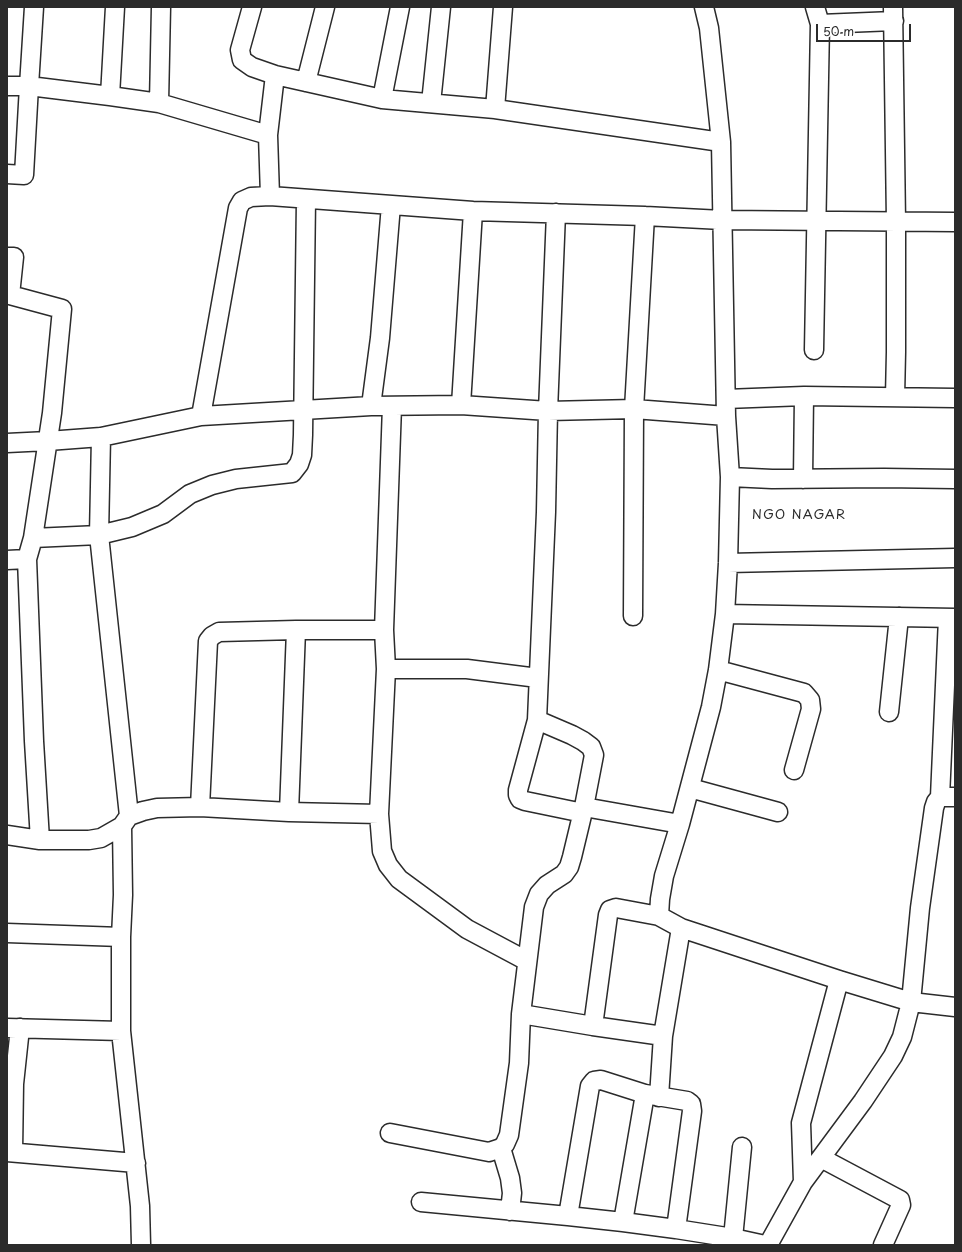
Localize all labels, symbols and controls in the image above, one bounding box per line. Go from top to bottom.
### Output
scale bar [818,16,913,42]
text: 50 m [823,22,854,40]
district label: NGO NAGAR [751,507,847,523]

